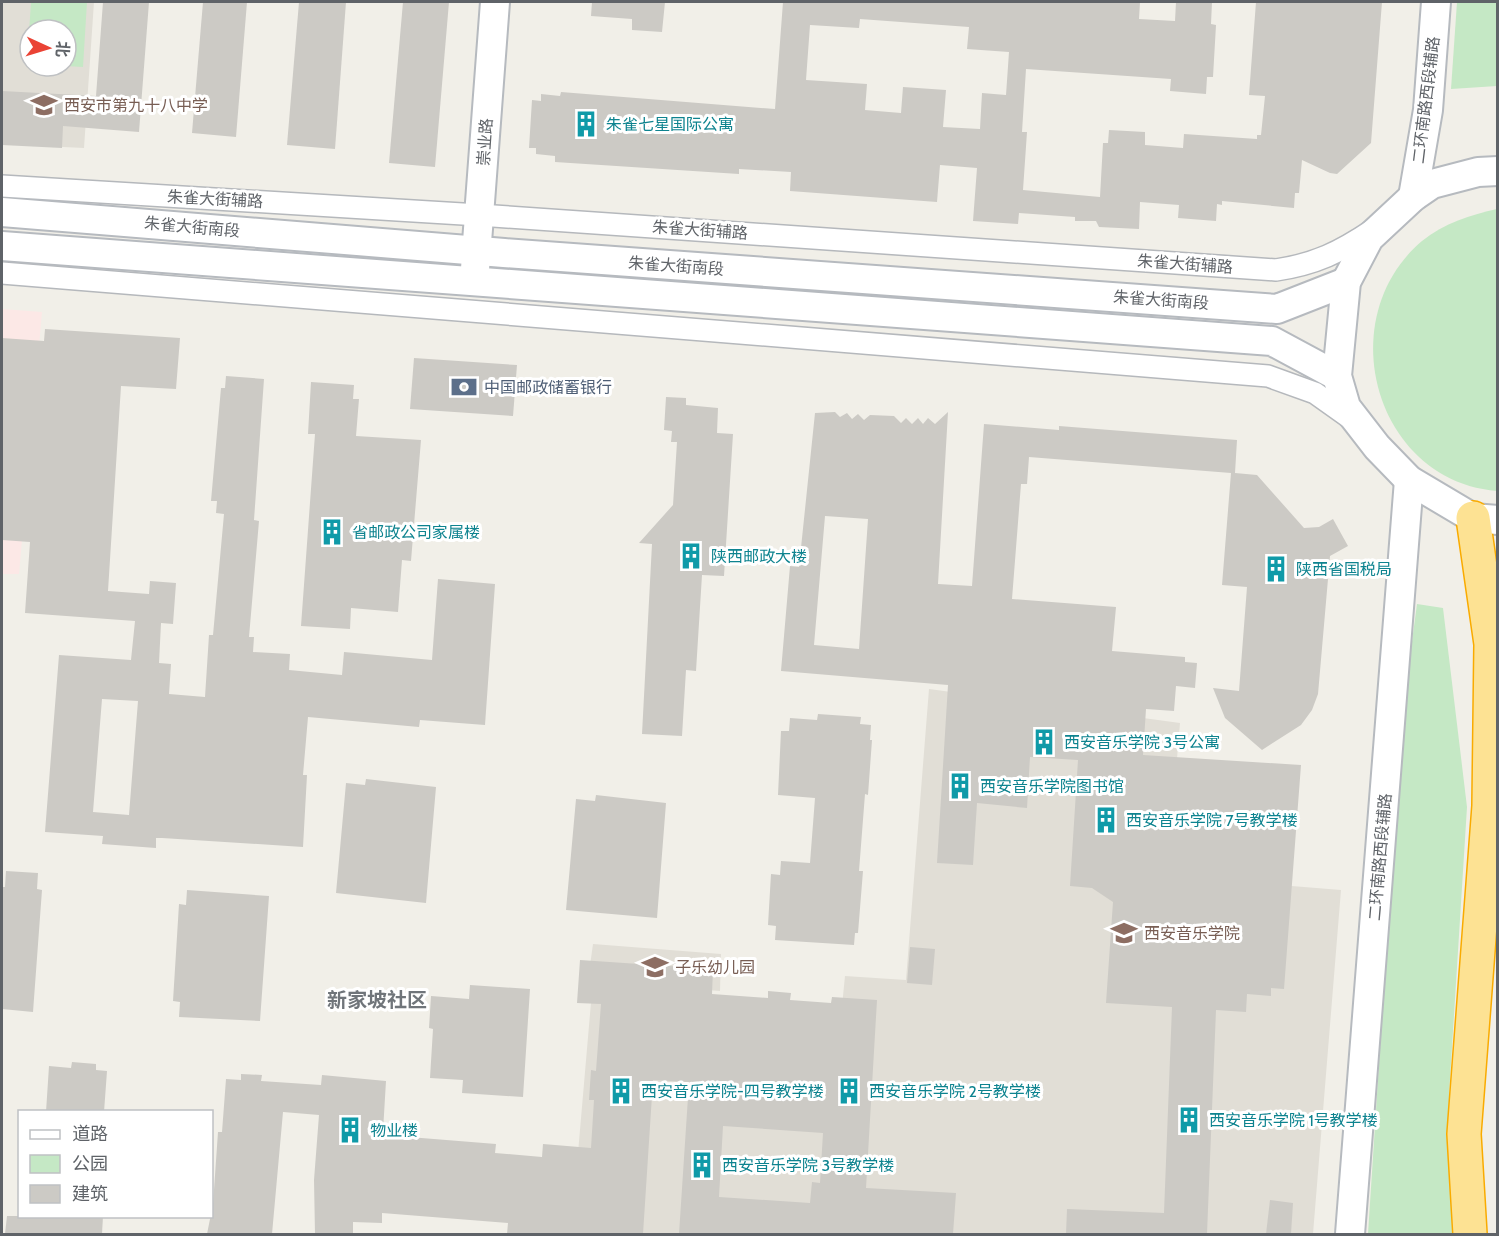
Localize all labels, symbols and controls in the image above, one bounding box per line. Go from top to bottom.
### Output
north arrow [18,18,78,78]
street label: 二环南路西段辅路 [1409,35,1443,165]
text: 北 [52,40,73,58]
school or university icon: 西安市第九十八中学 [29,90,59,120]
place label: 西安市第九十八中学 [64,96,208,115]
building icon: 朱雀七星国际公寓 [571,109,601,139]
place label: 朱雀七星国际公寓 [606,115,734,134]
street label: 崇业路 [474,117,496,167]
street label: 朱雀大街辅路 [167,187,263,211]
street label: 朱雀大街南段 [143,213,241,241]
street label: 朱雀大街辅路 [651,217,749,243]
street label: 朱雀大街辅路 [1136,251,1234,277]
street label: 朱雀大街南段 [627,253,725,279]
street label: 朱雀大街南段 [1112,287,1210,313]
bank icon: 中国邮政储蓄银行 [449,372,479,402]
place label: 中国邮政储蓄银行 [484,378,612,397]
building icon: 省邮政公司家属楼 [317,517,347,547]
place label: 省邮政公司家属楼 [352,523,480,542]
building icon: 陕西邮政大楼 [676,541,706,571]
place label: 陕西邮政大楼 [711,547,807,566]
building icon: 陕西省国税局 [1261,554,1291,584]
place label: 陕西省国税局 [1296,560,1392,579]
building icon: 西安音乐学院 3号公寓 [1029,727,1059,757]
place label: 西安音乐学院 3号公寓 [1064,733,1220,752]
building icon: 西安音乐学院图书馆 [945,771,975,801]
place label: 西安音乐学院图书馆 [980,777,1124,796]
street label: 二环南路西段辅路 [1365,792,1395,922]
building icon: 西安音乐学院 7号教学楼 [1091,805,1121,835]
place label: 西安音乐学院 7号教学楼 [1126,811,1298,830]
school or university icon: 西安音乐学院 [1109,918,1139,948]
place label: 西安音乐学院 [1144,924,1240,943]
school or university icon: 子乐幼儿园 [640,952,670,982]
place label: 子乐幼儿园 [675,958,755,977]
district label: 新家坡社区 [327,988,427,1012]
building icon: 西安音乐学院-四号教学楼 [606,1076,636,1106]
building icon: 西安音乐学院 2号教学楼 [834,1076,864,1106]
place label: 西安音乐学院-四号教学楼 [641,1082,824,1101]
place label: 西安音乐学院 2号教学楼 [869,1082,1041,1101]
building icon: 西安音乐学院 1号教学楼 [1174,1105,1204,1135]
legend [18,1110,213,1218]
place label: 西安音乐学院 1号教学楼 [1209,1111,1378,1130]
building icon: 物业楼 [335,1115,365,1145]
place label: 物业楼 [370,1121,418,1140]
text: 道路 [72,1123,108,1145]
building icon: 西安音乐学院 3号教学楼 [687,1150,717,1180]
text: 公园 [72,1153,108,1175]
place label: 西安音乐学院 3号教学楼 [722,1156,894,1175]
text: 建筑 [72,1183,108,1205]

